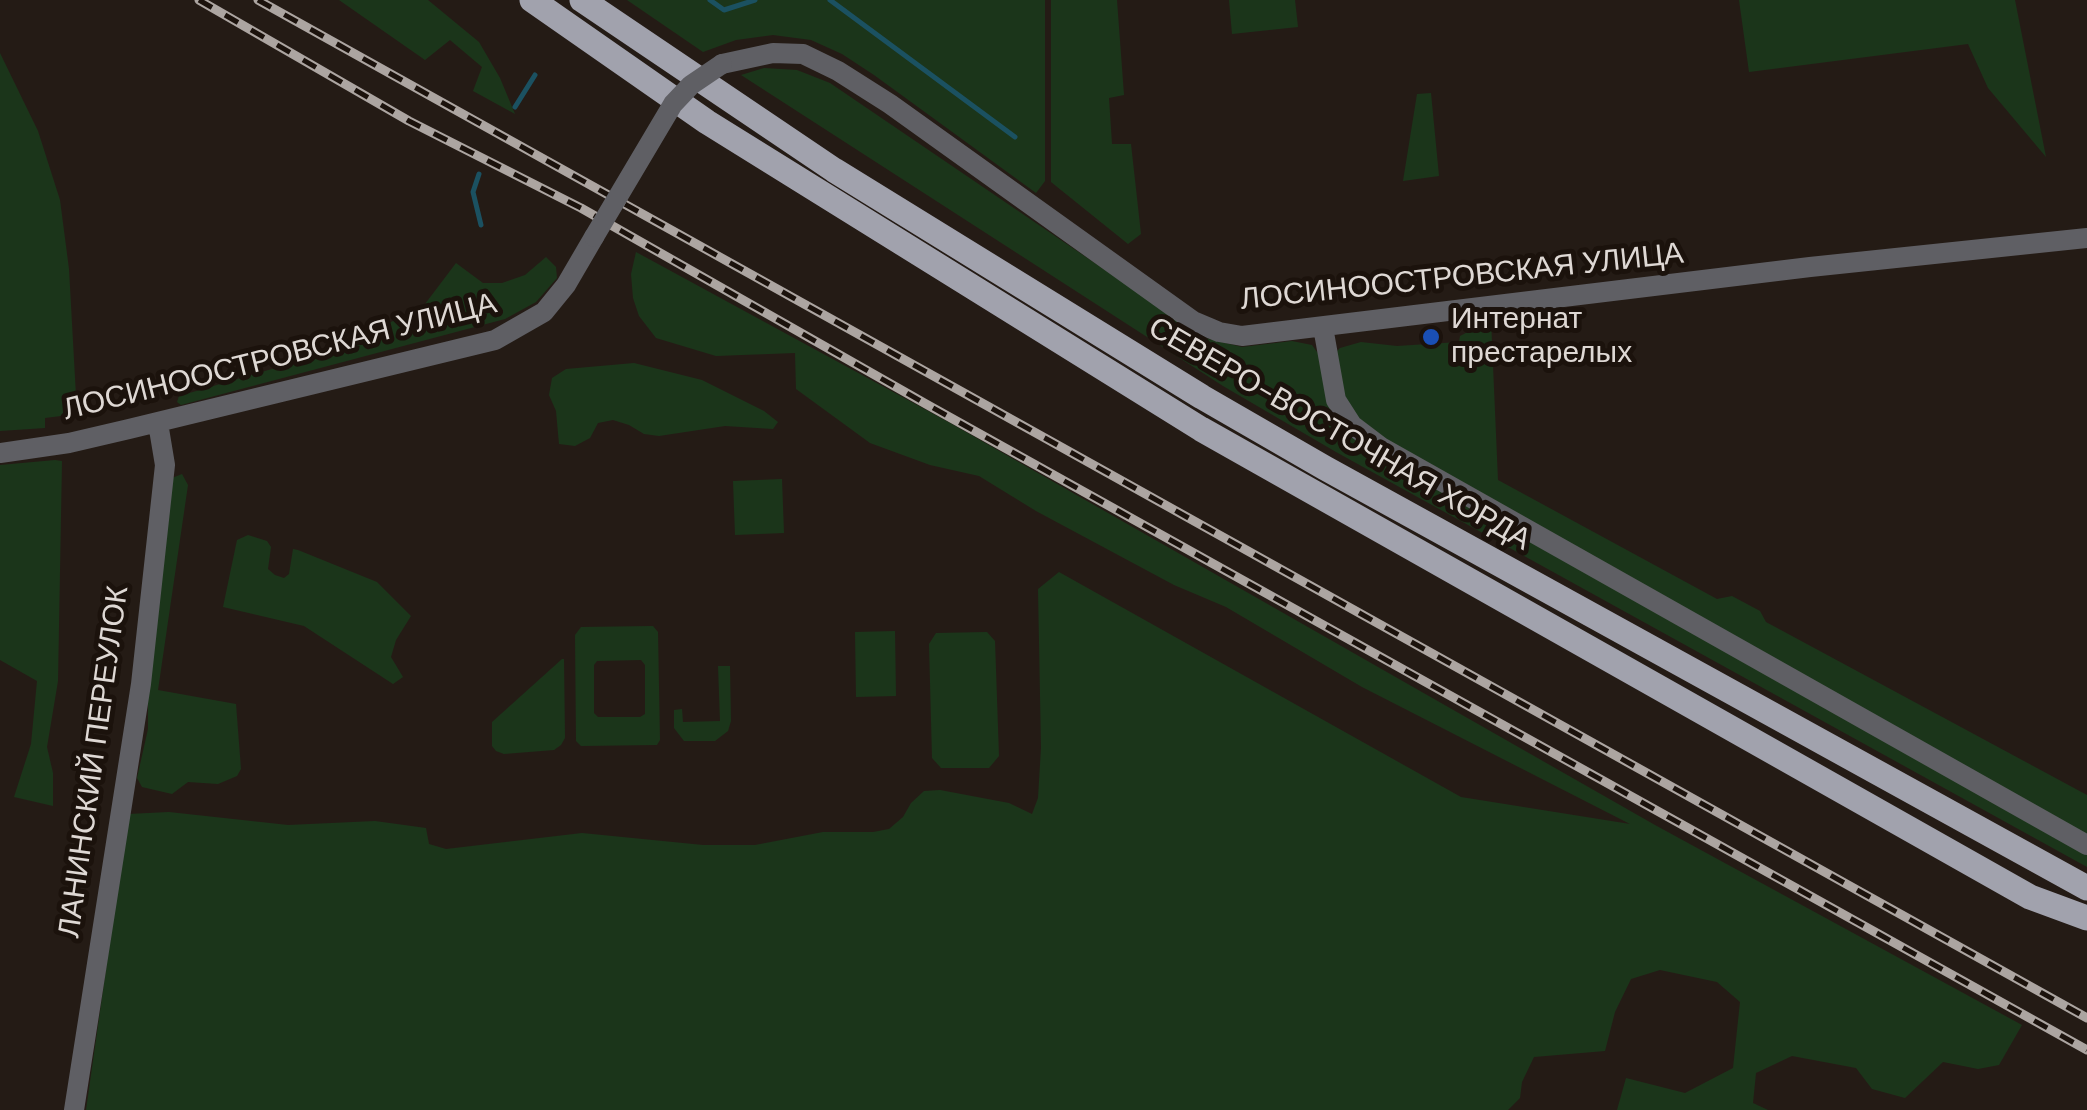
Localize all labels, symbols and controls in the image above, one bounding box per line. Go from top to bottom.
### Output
street label: ЛОСИНООСТРОВСКАЯ УЛИЦА [1239,237,1685,319]
street label: ЛОСИНООСТРОВСКАЯ УЛИЦА [59,287,501,429]
place label: Интернат престарелых [1451,302,1632,372]
street label: СЕВЕРО-ВОСТОЧНАЯ ХОРДА [1142,311,1536,559]
marker: Интернат престарелых [1420,326,1442,348]
street label: ЛАНИНСКИЙ ПЕРЕУЛОК [52,584,138,940]

